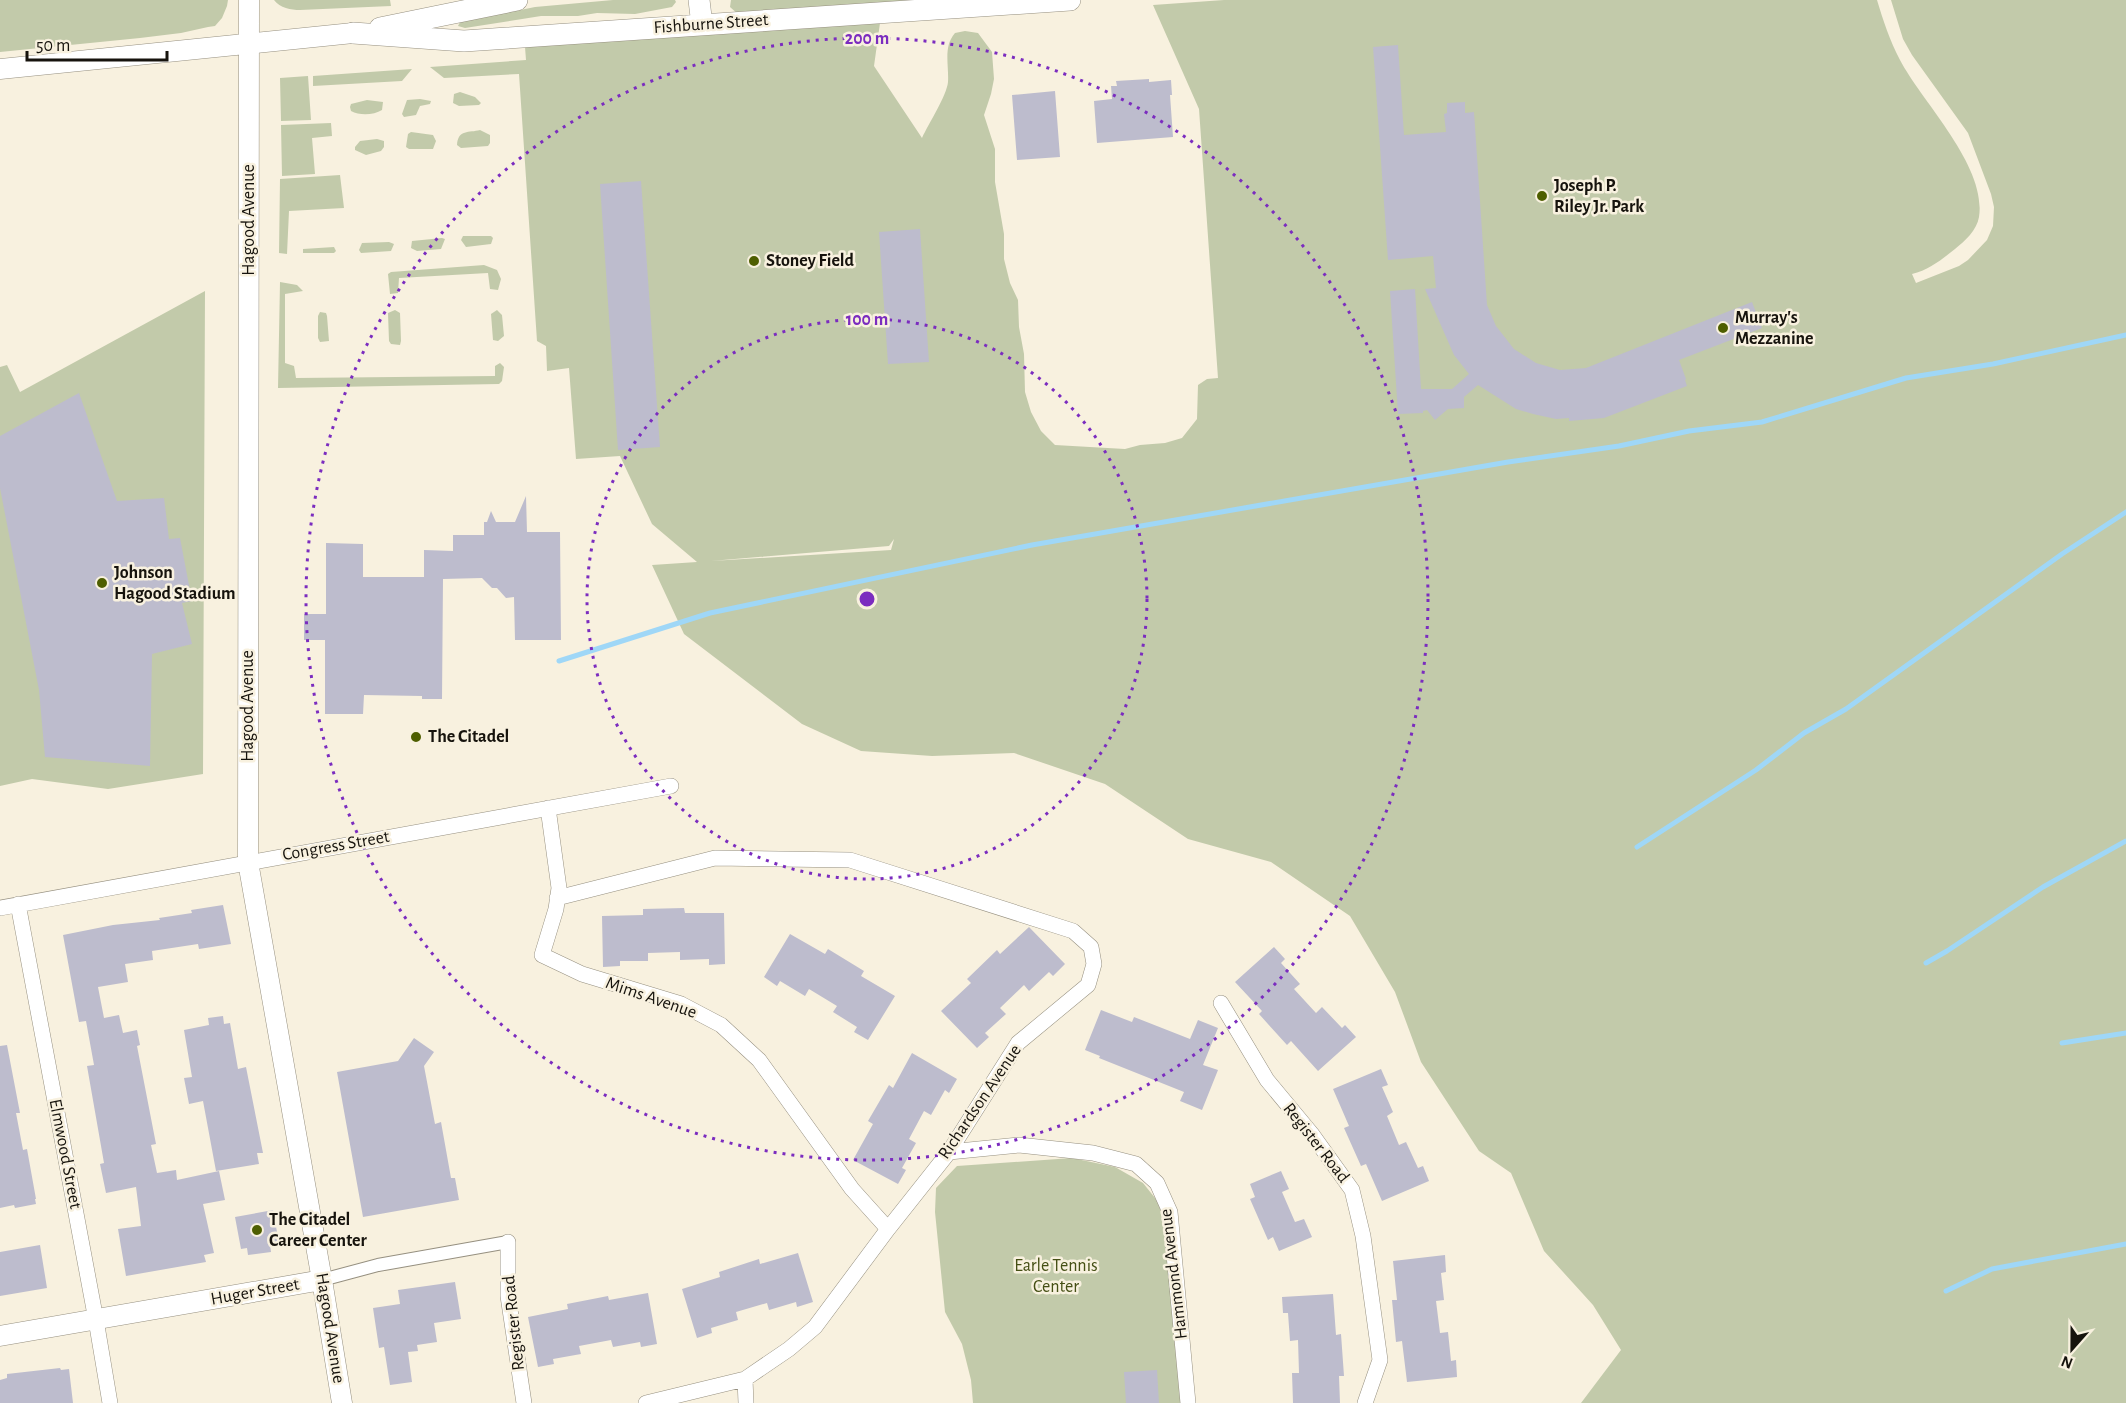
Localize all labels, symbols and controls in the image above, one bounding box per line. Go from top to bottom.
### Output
street label: Fishburne Street [653,11,769,37]
scale bar [27,24,166,62]
text: 200 m [845,30,889,48]
text: 50 m [36,37,70,55]
street label: Hagood Avenue [240,164,258,276]
place label: Joseph P. Riley Jr. Park [1554,177,1644,216]
marker: Joseph P. Riley Jr. Park [1535,189,1549,203]
place label: Stoney Field [766,252,855,270]
marker: Stoney Field [747,254,761,268]
place label: Murray's Mezzanine [1735,309,1814,348]
text: 100 m [846,311,888,329]
marker: Murray's Mezzanine [1716,321,1730,335]
place label: Johnson Hagood Stadium [114,564,235,603]
marker: Johnson Hagood Stadium [95,576,109,590]
centre of rings [857,589,877,609]
street label: Hagood Avenue [239,650,257,762]
place label: The Citadel [428,728,509,746]
marker: The Citadel [409,730,423,744]
street label: Congress Street [281,828,391,864]
street label: Mims Avenue [603,974,699,1022]
street label: Richardson Avenue [935,1041,1025,1163]
street label: Elmwood Street [46,1098,85,1211]
street label: Register Road [1279,1100,1353,1186]
street label: Hammond Avenue [1157,1208,1191,1340]
place label: The Citadel Career Center [269,1211,368,1250]
marker: The Citadel Career Center [250,1223,264,1237]
park label: Earle Tennis Center [1014,1257,1098,1296]
street label: Hagood Avenue [312,1272,348,1384]
street label: Huger Street [209,1275,301,1309]
street label: Register Road [500,1275,528,1371]
north arrow [2042,1319,2102,1379]
text: N [2059,1353,2075,1372]

